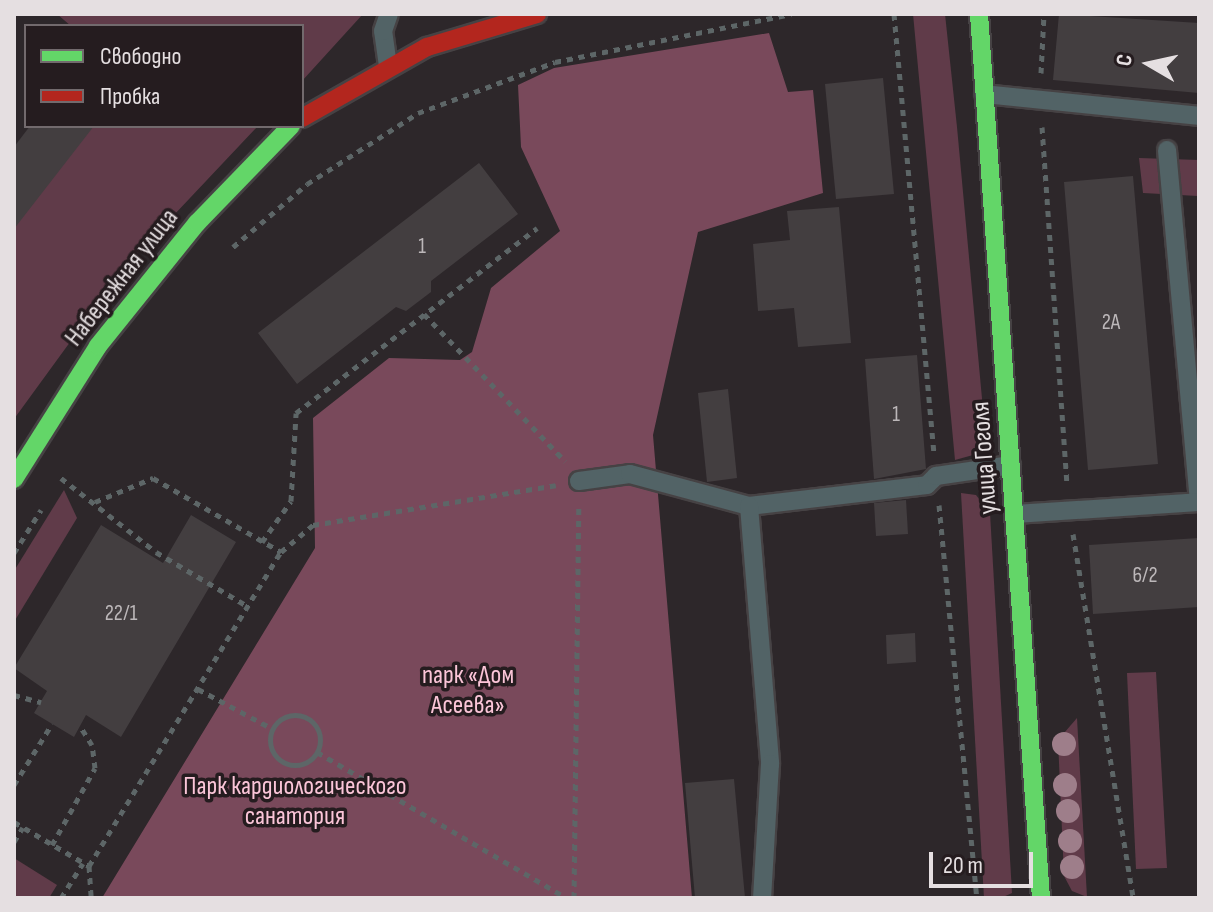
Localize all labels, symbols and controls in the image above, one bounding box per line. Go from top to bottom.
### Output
legend [24,24,304,128]
north arrow [1109,24,1189,104]
text: Свободно [100,42,181,71]
text: С [1111,52,1139,68]
text: Пробка [100,82,160,111]
street label: Набережная улица [59,203,185,353]
house number: 1 [418,234,426,260]
house number: 2А [1102,310,1120,336]
street label: улица Гоголя [965,400,1005,516]
house number: 1 [892,402,900,428]
house number: 6/2 [1132,563,1158,589]
house number: 22/1 [105,601,137,627]
park label: парк «Дом Асеева» [422,660,514,722]
park label: Парк кардиологического санатория [183,771,407,832]
scale bar [933,836,1037,886]
text: 20 m [943,851,983,880]

